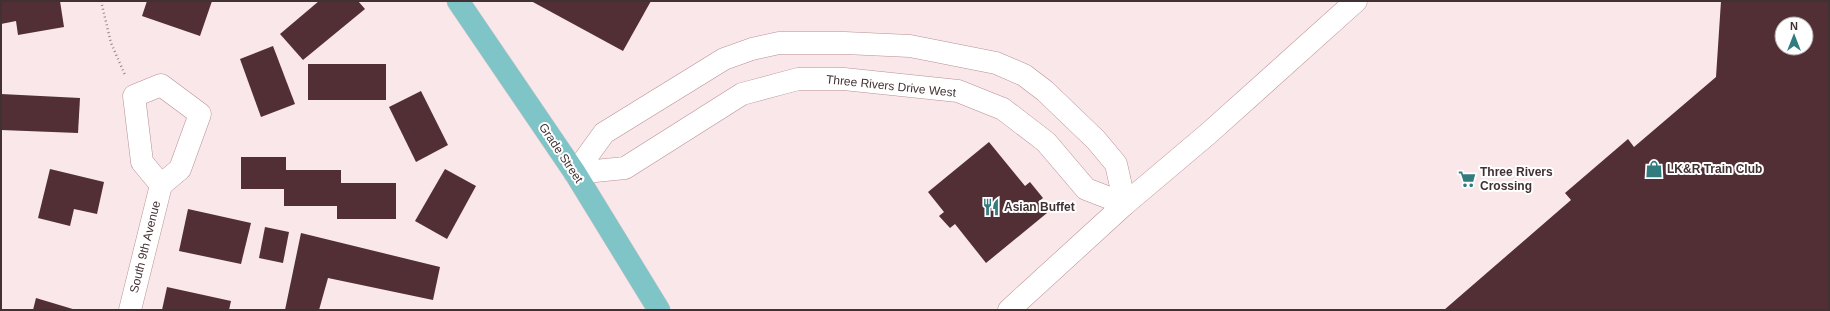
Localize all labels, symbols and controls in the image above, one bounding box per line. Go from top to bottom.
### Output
north arrow [1774,16,1814,56]
text: N [1790,20,1798,32]
street label: Three Rivers Drive West [825,72,957,100]
street label: Grade Street [536,121,586,186]
shop icon: LK&R Train Club [1644,159,1664,179]
place label: LK&R Train Club [1667,162,1762,176]
place label: Three Rivers Crossing [1480,165,1553,193]
supermarket icon: Three Rivers Crossing [1457,169,1477,189]
restaurant icon: Asian Buffet [981,197,1001,217]
street label: South 9th Avenue [127,199,163,295]
place label: Asian Buffet [1004,200,1075,214]

